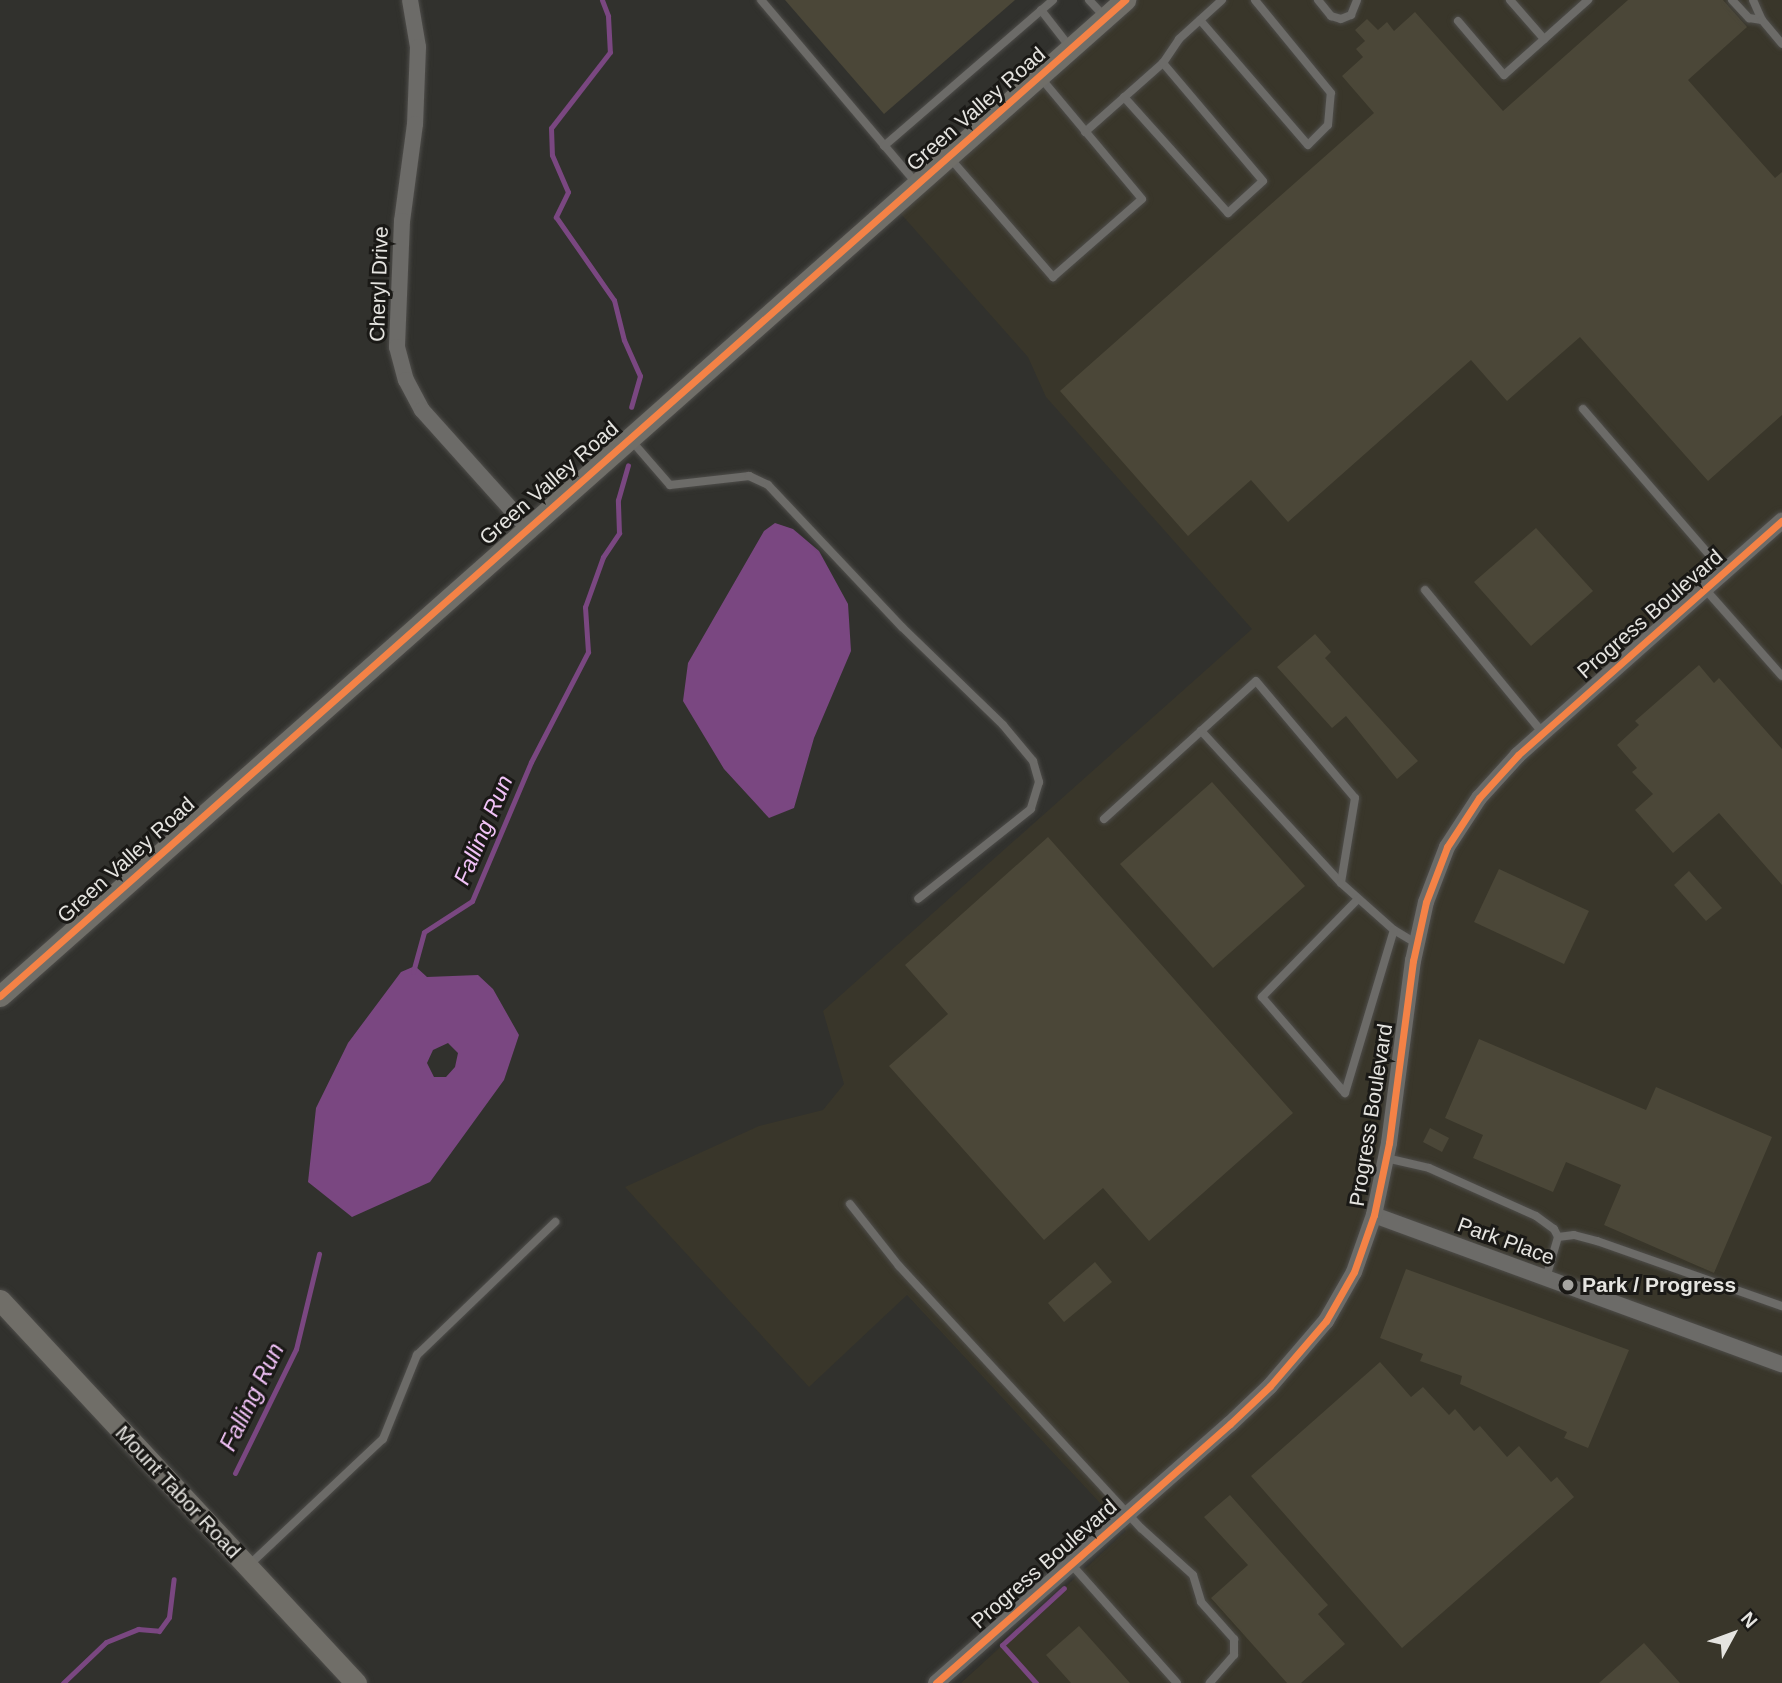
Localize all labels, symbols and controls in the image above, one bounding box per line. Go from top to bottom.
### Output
street label: Green Valley Road [901,42,1051,176]
street label: Cheryl Drive [364,226,394,342]
street label: Green Valley Road [474,416,624,550]
street label: Progress Boulevard [1572,544,1728,684]
water label: Falling Run [448,771,518,889]
street label: Green Valley Road [52,792,200,928]
street label: Progress Boulevard [1344,1022,1398,1208]
street label: Park Place [1454,1212,1558,1270]
place label: Park / Progress [1582,1272,1736,1298]
marker: Park / Progress [1560,1277,1576,1293]
water label: Falling Run [214,1339,290,1455]
street label: Mount Tabor Road [110,1420,246,1564]
street label: Progress Boulevard [966,1494,1122,1634]
north arrow [1698,1599,1768,1669]
text: N [1737,1608,1762,1632]

